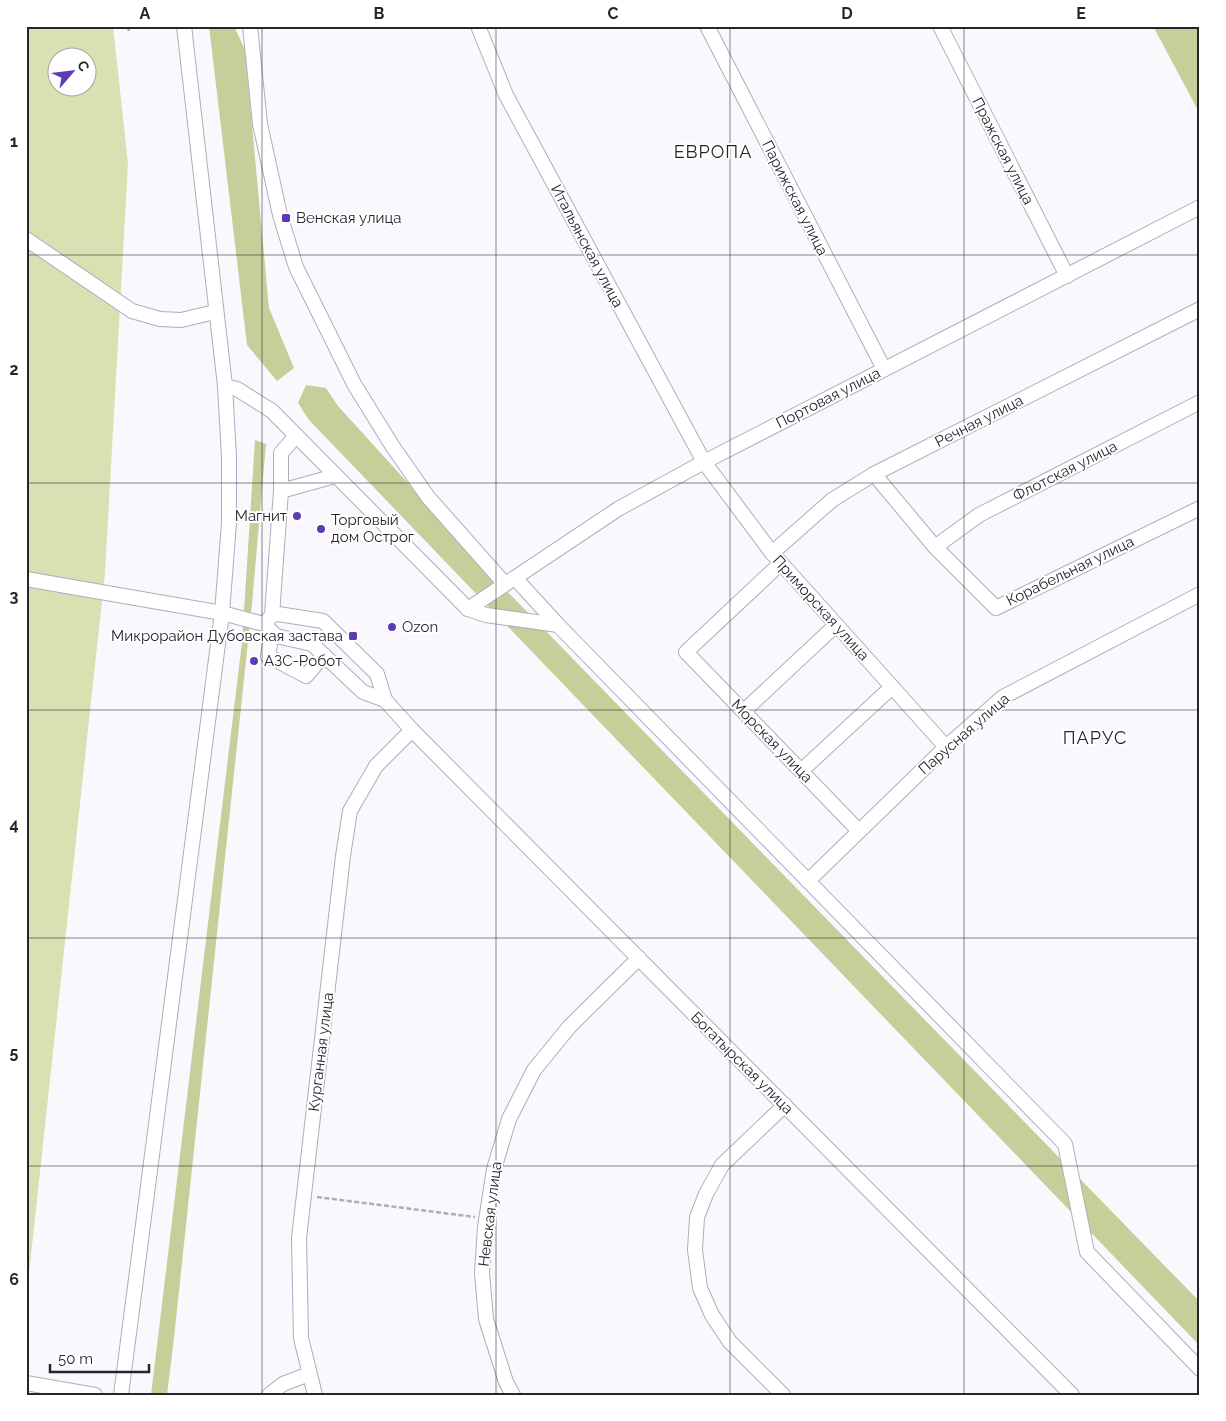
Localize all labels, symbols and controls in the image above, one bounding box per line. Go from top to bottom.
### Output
text: A [140,4,151,23]
text: B [374,4,385,23]
text: C [608,4,619,23]
text: D [841,4,853,23]
text: E [1076,4,1086,23]
north arrow [48,48,98,98]
text: С [74,58,93,74]
street label: Пражская улица [968,94,1038,208]
text: 1 [10,132,18,151]
street label: Парижская улица [758,137,832,259]
district label: ЕВРОПА [674,141,752,162]
street label: Итальянская улица [547,181,627,311]
place label: Венская улица [296,209,401,227]
marker: Венская улица [280,212,292,224]
text: 2 [9,360,19,379]
street label: Портовая улица [773,364,883,432]
street label: Речная улица [932,391,1026,451]
street label: Флотская улица [1010,437,1120,505]
place label: Магнит [235,507,287,525]
marker: Магнит [291,510,303,522]
place label: Торговый дом Острог [331,511,414,546]
marker: Торговый дом Острог [315,523,327,535]
street label: Корабельная улица [1003,532,1137,610]
street label: Приморская улица [769,552,873,664]
text: 3 [10,587,19,606]
place label: Ozon [402,618,438,636]
marker: Ozon [386,621,398,633]
place label: Микрорайон Дубовская застава [111,627,343,645]
marker: Микрорайон Дубовская застава [347,630,359,642]
place label: АЗС-Робот [264,652,342,670]
marker: АЗС-Робот [248,655,260,667]
street label: Парусная улица [915,690,1013,778]
street label: Морская улица [728,696,816,786]
district label: ПАРУС [1063,727,1127,748]
text: 4 [9,815,19,834]
street label: Курганная улица [305,991,337,1113]
street label: Богатырская улица [687,1008,797,1118]
text: 5 [10,1043,19,1062]
street label: Невская улица [475,1161,505,1267]
text: 6 [9,1270,19,1289]
scale bar [50,1341,149,1373]
text: 50 m [58,1350,93,1368]

